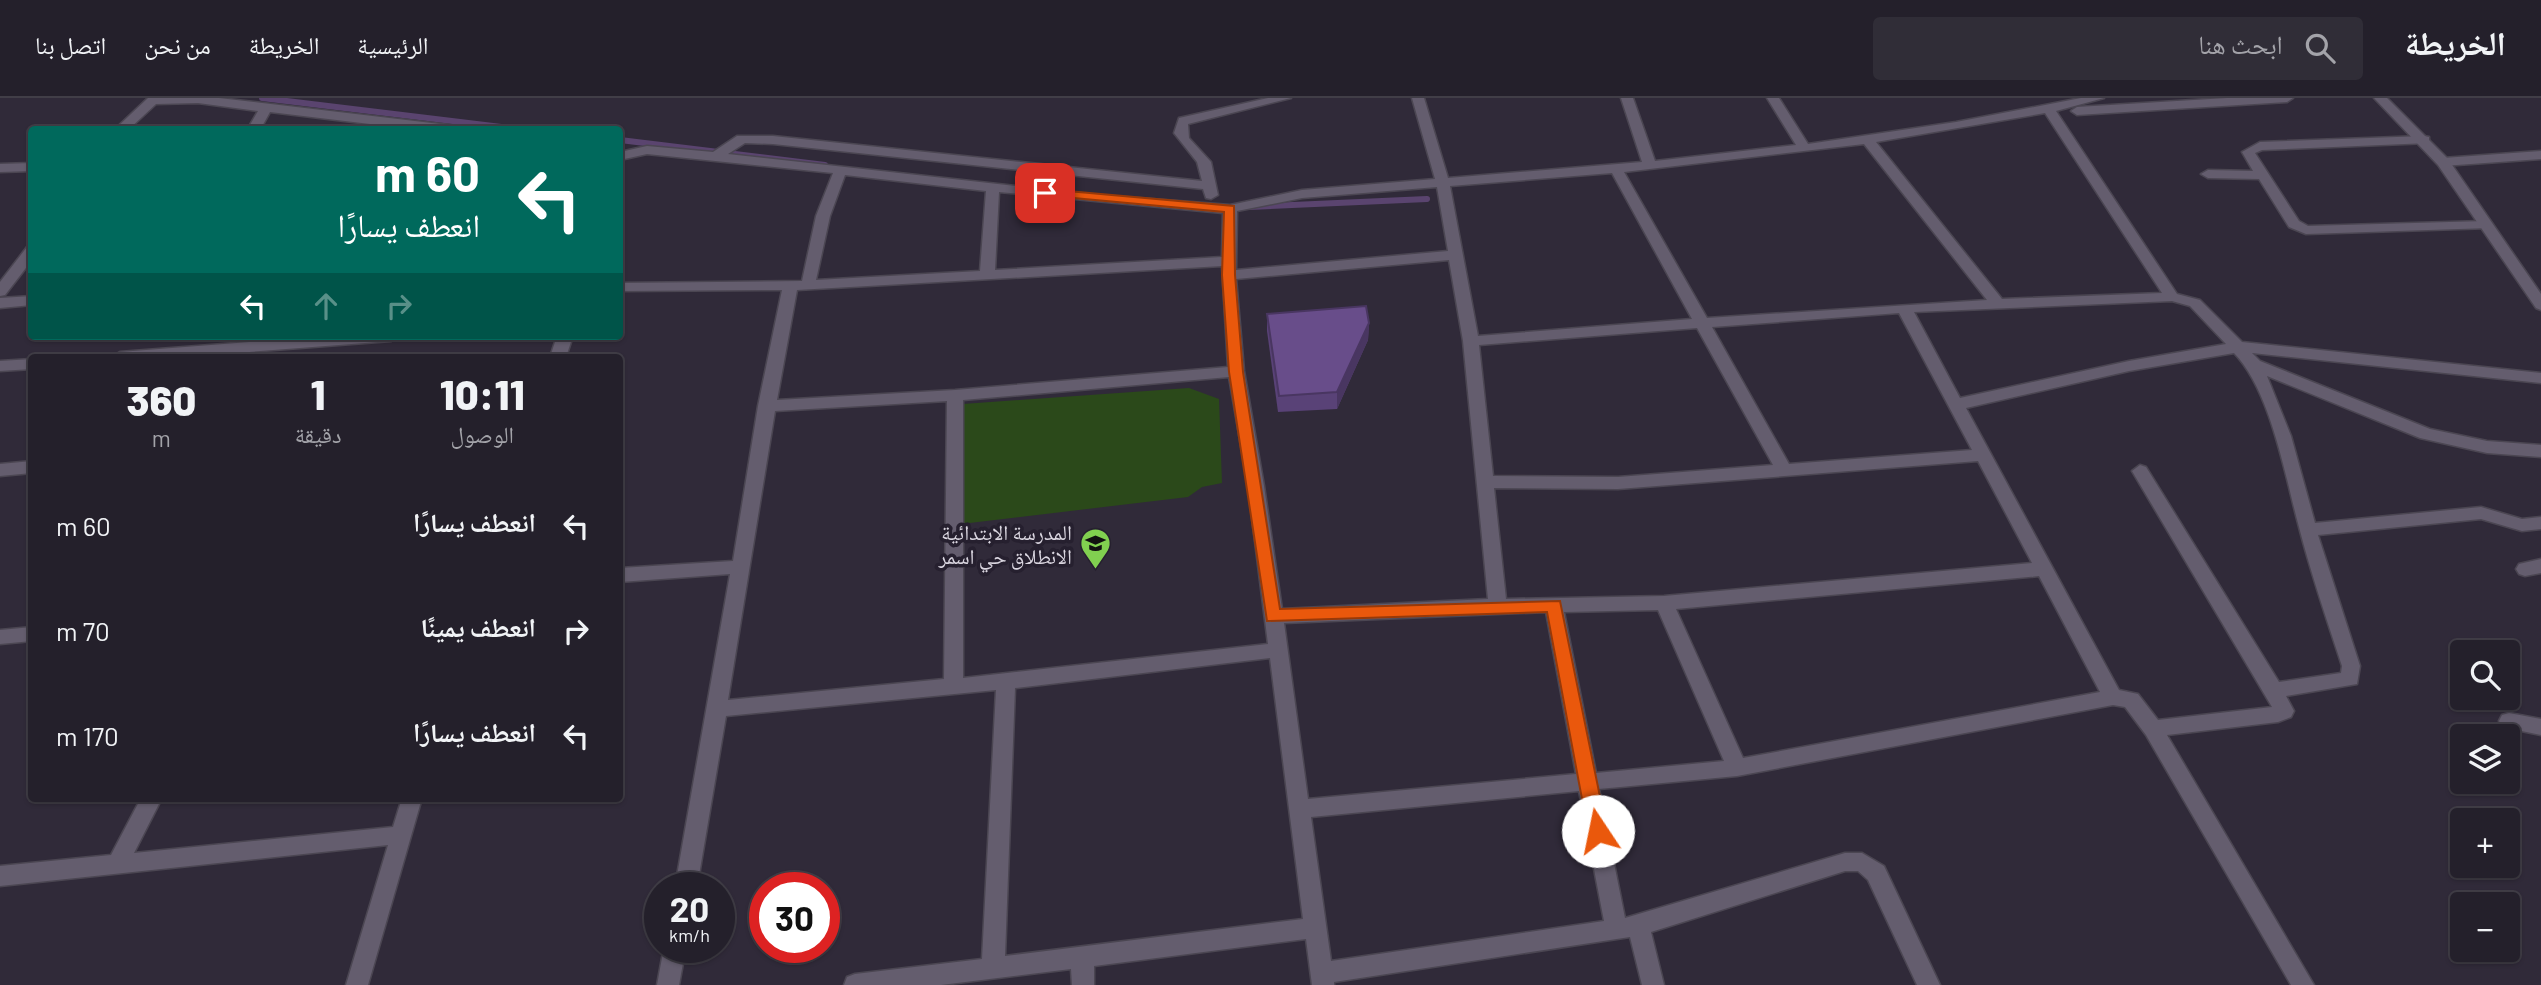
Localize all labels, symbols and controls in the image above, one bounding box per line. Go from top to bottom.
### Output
search box [1873,17,2363,80]
text: الخريطة [2405,22,2506,62]
text: ابحث هنا [2198,28,2283,59]
icon: search [2301,29,2339,67]
text: اتصل بنا [35,30,106,59]
text: من نحن [144,30,211,59]
text: الخريطة [249,30,319,59]
text: الرئيسية [357,30,429,59]
text: 60 m [375,143,480,202]
icon: left [504,154,595,245]
pin [1015,163,1075,223]
icon: arrive [1026,174,1064,212]
text: انعطف يسارًا [337,205,480,243]
icon: left [234,287,272,325]
icon: ahead [307,287,345,325]
icon: right [380,287,418,325]
text: 1 [311,368,326,418]
text: 10:11 [440,368,525,418]
text: 360 [126,374,196,424]
text: دقيقة [295,420,341,448]
text: الوصول [450,420,514,448]
text: m [152,424,171,452]
text: انعطف يسارًا [413,506,536,537]
icon: left [557,507,595,545]
text: 60 m [56,510,111,541]
place label: المدرسة الابتدائية الانطلاق حي اسمر [938,519,1072,573]
school or university icon: المدرسة الابتدائية الانطلاق حي اسمر [1078,526,1112,570]
text: انعطف يمينًا [421,611,536,642]
icon: right [557,612,595,650]
text: 70 m [56,615,110,646]
map controls [2450,640,2520,962]
button: search [2450,640,2520,710]
text: انعطف يسارًا [413,716,536,747]
icon: left [557,717,595,755]
text: 170 m [56,720,119,751]
button: layers [2450,724,2520,794]
position arrow [1561,794,1635,868]
button: + [2450,808,2520,878]
speed limit sign: 30 [749,872,840,963]
text: 20 [670,887,709,929]
button: − [2450,892,2520,962]
text: km/h [669,924,710,946]

